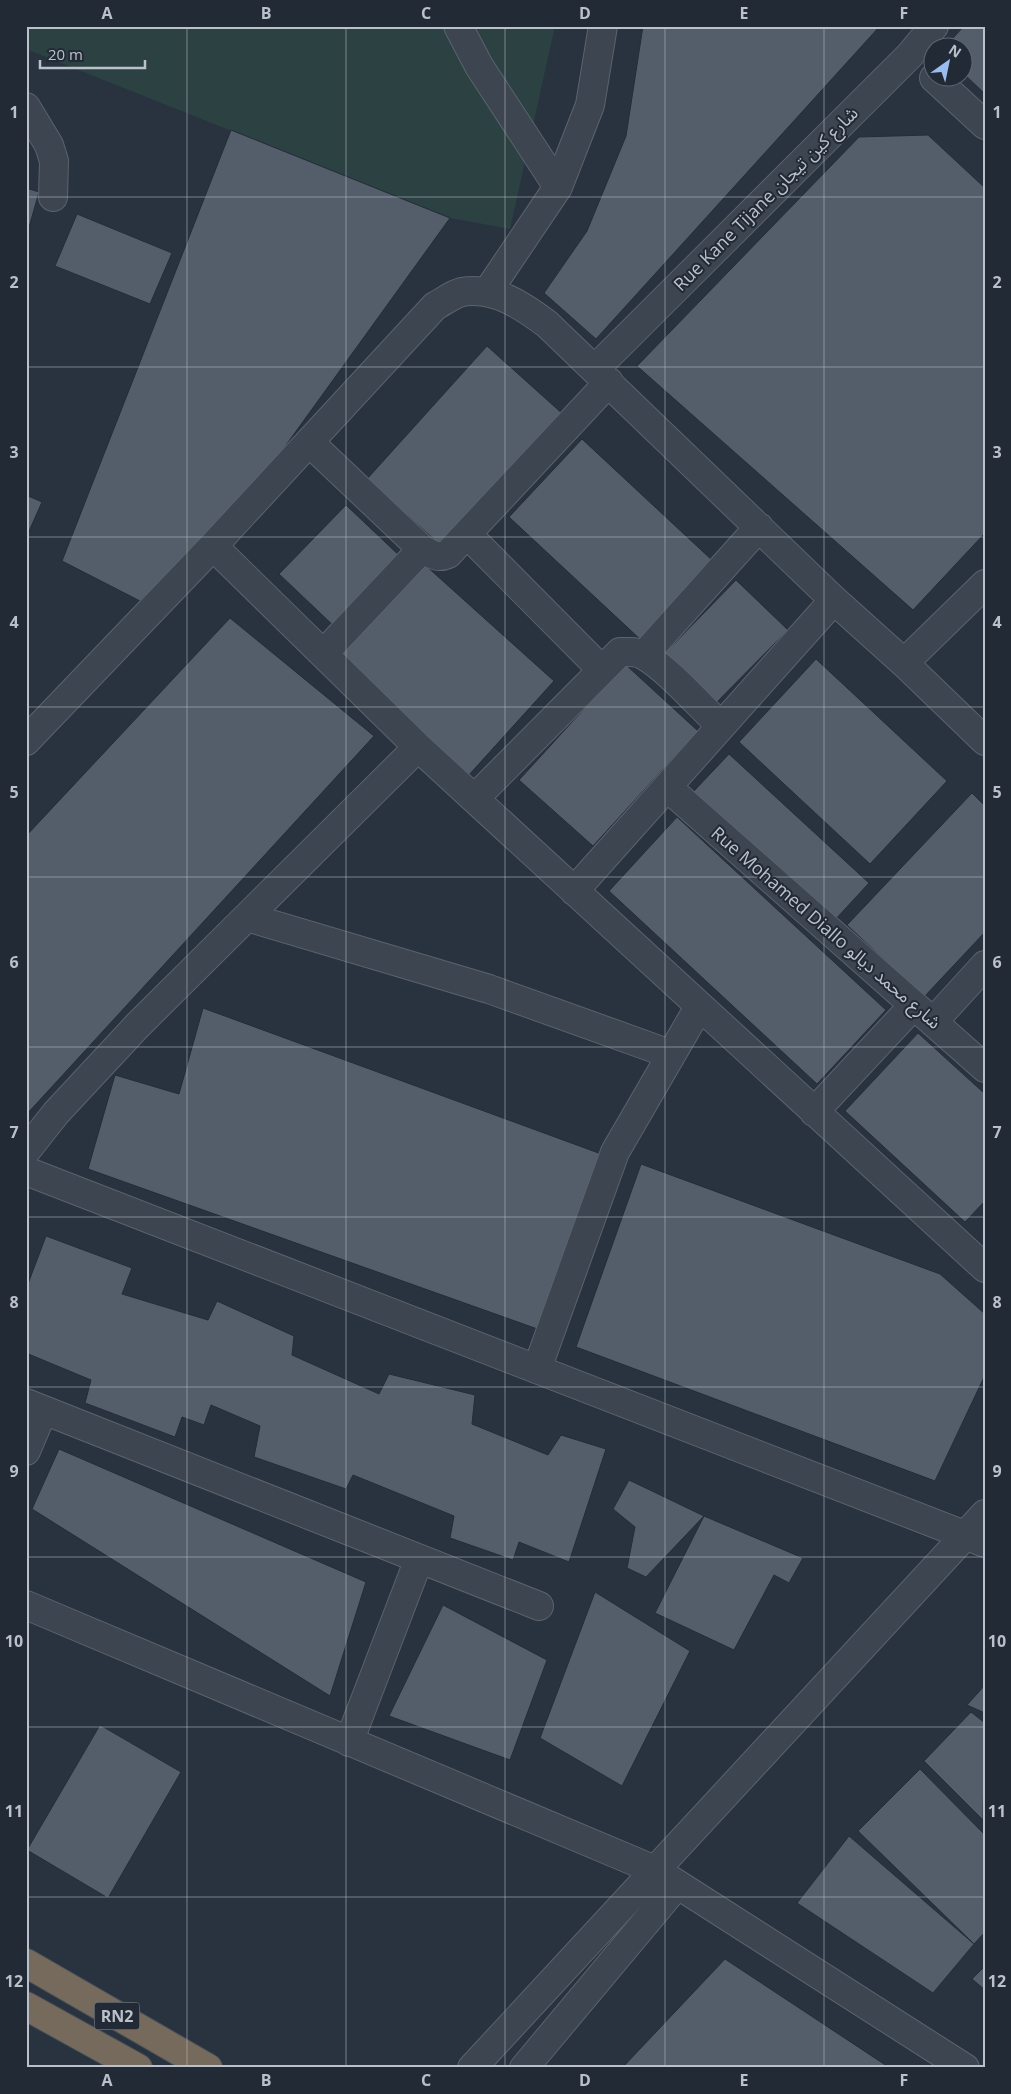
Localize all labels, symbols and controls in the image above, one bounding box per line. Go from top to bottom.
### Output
text: A [101,2,113,24]
text: B [261,2,271,24]
text: C [421,2,431,24]
text: D [579,2,591,24]
text: E [740,2,749,24]
text: F [900,2,908,24]
scale bar [40,38,145,70]
north arrow [924,38,974,88]
text: N [945,40,965,62]
text: 20 m [48,44,83,64]
text: 1 [9,101,19,123]
street label: Rue Kane Tijane شارع كين تيجان [668,101,865,298]
text: 1 [992,101,1002,123]
text: 2 [9,271,19,293]
text: 2 [992,271,1002,293]
text: 3 [9,441,19,463]
text: 3 [992,441,1002,463]
text: 4 [9,611,19,633]
text: 4 [992,611,1002,633]
text: 5 [9,781,19,803]
text: 5 [992,781,1002,803]
street label: Rue Mohamed Diallo شارع محمد ديالو [705,821,947,1036]
text: 6 [9,951,19,973]
text: 6 [992,951,1002,973]
text: 7 [9,1121,19,1143]
text: 7 [992,1121,1002,1143]
text: 8 [9,1291,19,1313]
text: 8 [992,1291,1002,1313]
text: 9 [9,1460,19,1482]
text: 9 [992,1460,1002,1482]
text: 10 [5,1630,23,1652]
text: 10 [988,1630,1006,1652]
text: 11 [5,1800,23,1822]
text: 11 [988,1800,1006,1822]
text: 12 [5,1970,23,1992]
text: 12 [988,1970,1006,1992]
road number: RN2 [94,2002,140,2030]
text: A [101,2069,113,2091]
text: B [261,2069,271,2091]
text: C [421,2069,431,2091]
text: D [579,2069,591,2091]
text: E [740,2069,749,2091]
text: F [900,2069,908,2091]

